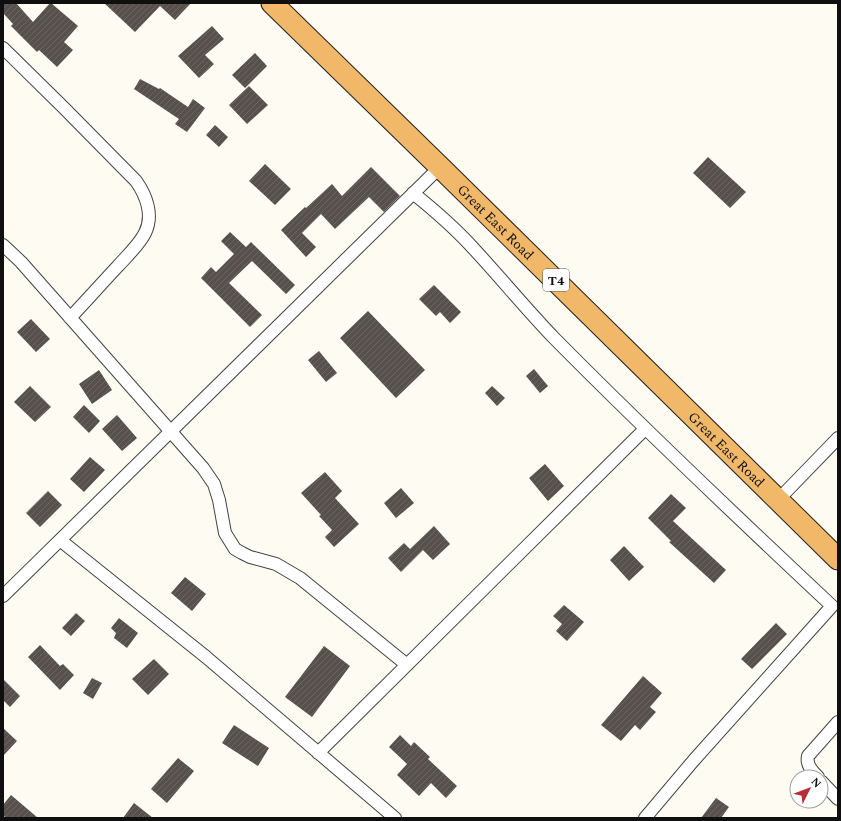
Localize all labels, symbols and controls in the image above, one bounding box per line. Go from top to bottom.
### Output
street label: Great East Road [452,180,539,265]
road number: T4 [543,269,569,291]
street label: Great East Road [683,407,770,492]
north arrow [789,769,829,809]
text: N [807,774,825,792]

